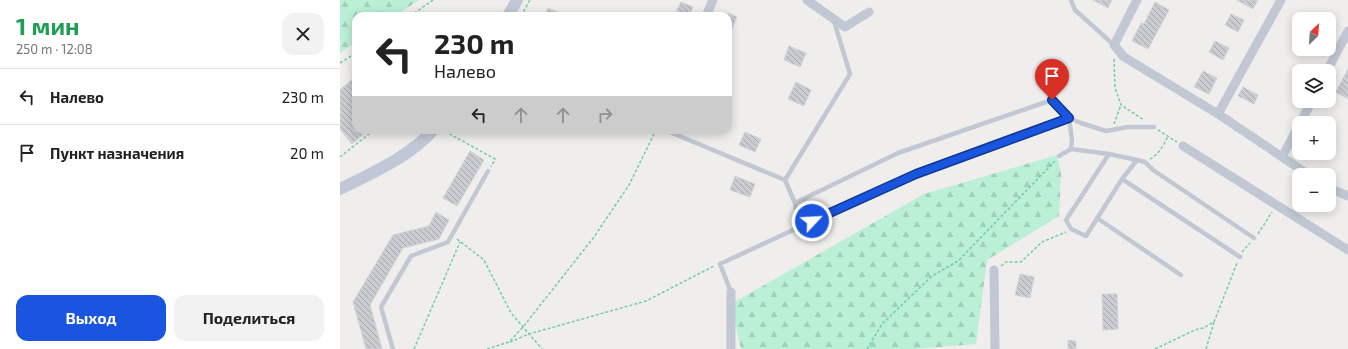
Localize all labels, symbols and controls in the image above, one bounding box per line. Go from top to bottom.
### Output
text: 1 мин [16,11,80,40]
north arrow [1292,12,1336,56]
map controls [1292,12,1336,212]
button: close [282,13,324,55]
text: 230 m [434,26,515,60]
icon: left [368,28,420,80]
text: 250 m · 12:08 [16,41,93,57]
pin [1035,59,1069,100]
text: Налево [434,60,496,82]
button: layers [1292,64,1336,108]
icon: arrive [1041,65,1063,87]
icon: left [16,86,38,108]
text: Налево [50,88,104,106]
text: 230 m [282,88,324,106]
icon: left [468,104,490,126]
icon: ahead [510,104,532,126]
icon: ahead [552,104,574,126]
icon: right [594,104,616,126]
button: + [1292,116,1336,160]
icon: arrive [16,142,38,164]
text: Пункт назначения [50,144,184,162]
text: 20 m [290,144,324,162]
button: − [1292,168,1336,212]
position arrow [791,200,833,242]
button: Выход [16,295,166,341]
button: Поделиться [174,295,324,341]

